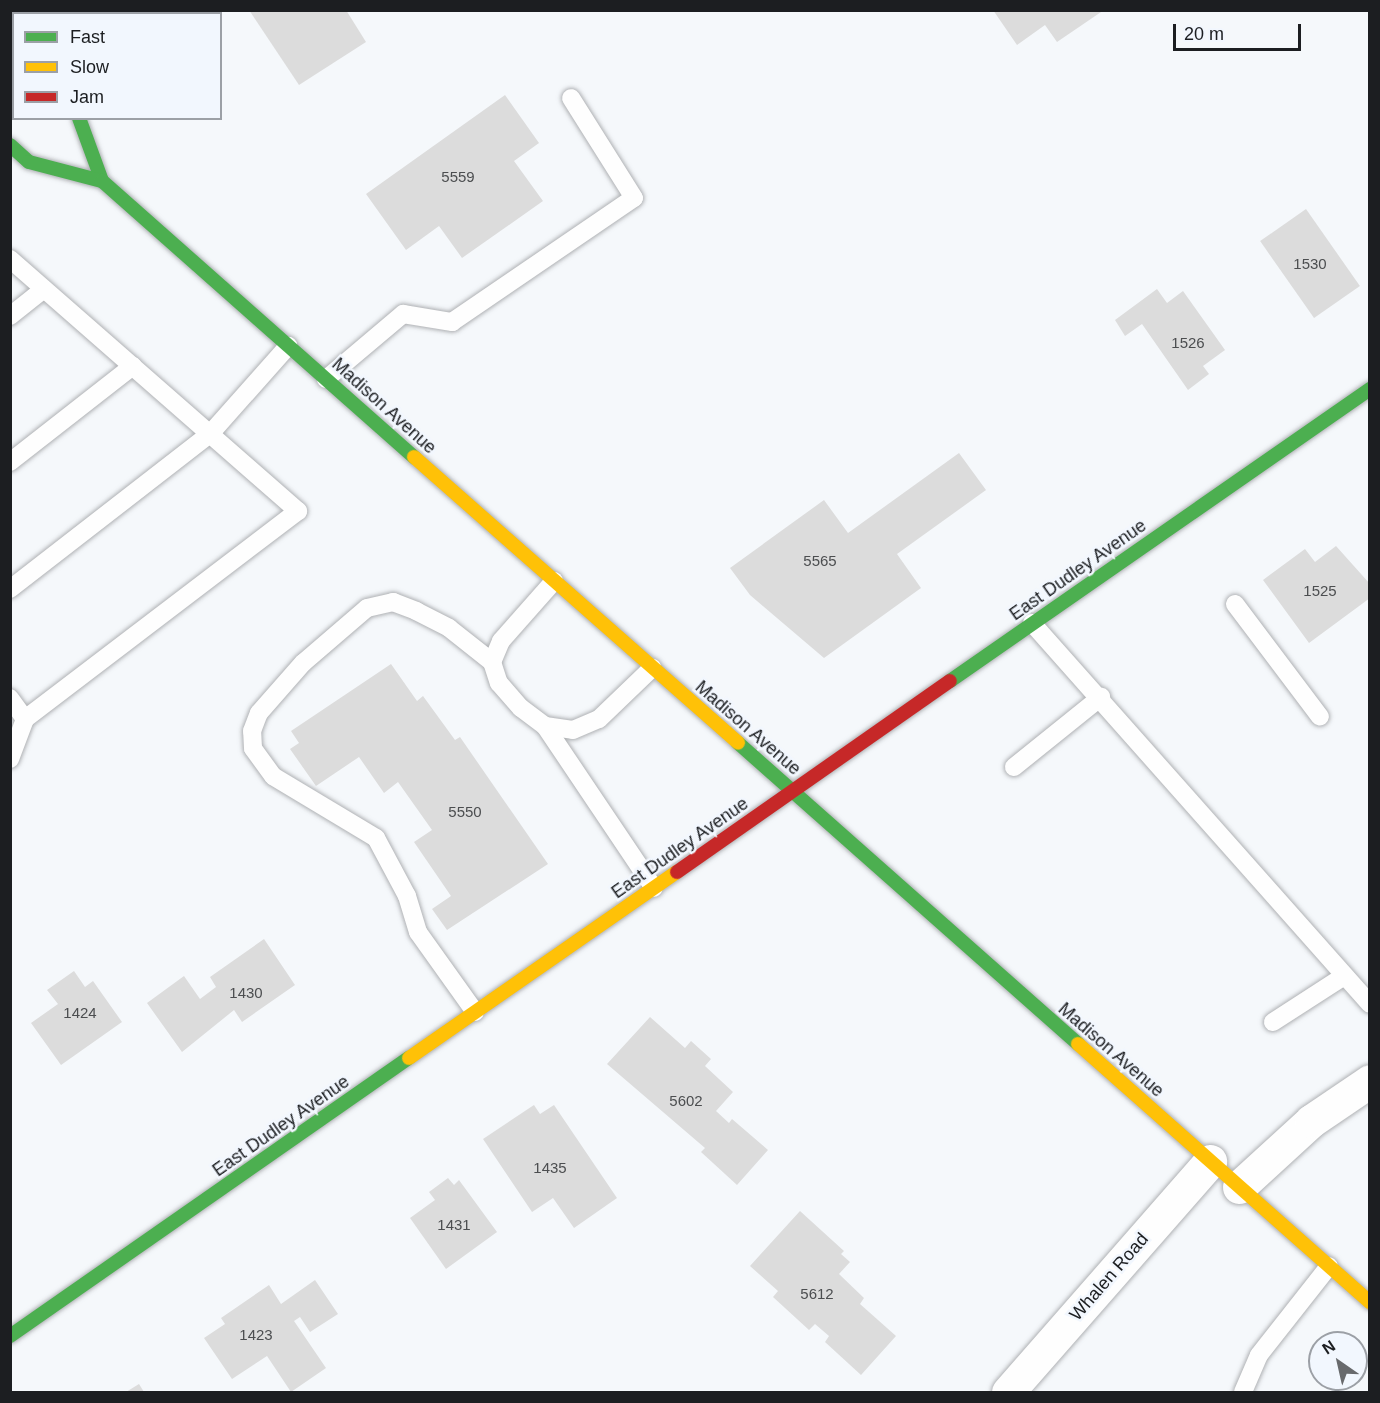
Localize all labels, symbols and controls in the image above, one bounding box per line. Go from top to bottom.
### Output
legend [12,12,222,120]
scale bar [1176,12,1304,50]
text: 20 m [1184,24,1224,44]
text: Fast [70,27,105,47]
text: Slow [70,57,109,77]
text: Jam [70,87,104,107]
house number: 5559 [441,168,475,186]
house number: 1530 [1293,255,1327,273]
house number: 1526 [1171,334,1205,352]
street label: Madison Avenue [327,353,441,459]
street label: East Dudley Avenue [1005,514,1151,626]
house number: 5565 [803,552,837,570]
house number: 1525 [1303,582,1337,600]
street label: Madison Avenue [690,676,806,780]
street label: East Dudley Avenue [607,792,753,904]
house number: 5550 [448,803,482,821]
house number: 1430 [229,984,263,1002]
street label: Madison Avenue [1053,998,1169,1102]
house number: 1424 [63,1004,97,1022]
street label: East Dudley Avenue [208,1070,354,1182]
house number: 5602 [669,1092,703,1110]
house number: 1435 [533,1159,567,1177]
house number: 1431 [437,1216,471,1234]
street label: Whalen Road [1065,1229,1153,1325]
house number: 5612 [800,1285,834,1303]
house number: 1423 [239,1326,273,1344]
north arrow [1308,1331,1368,1391]
text: N [1319,1337,1338,1358]

